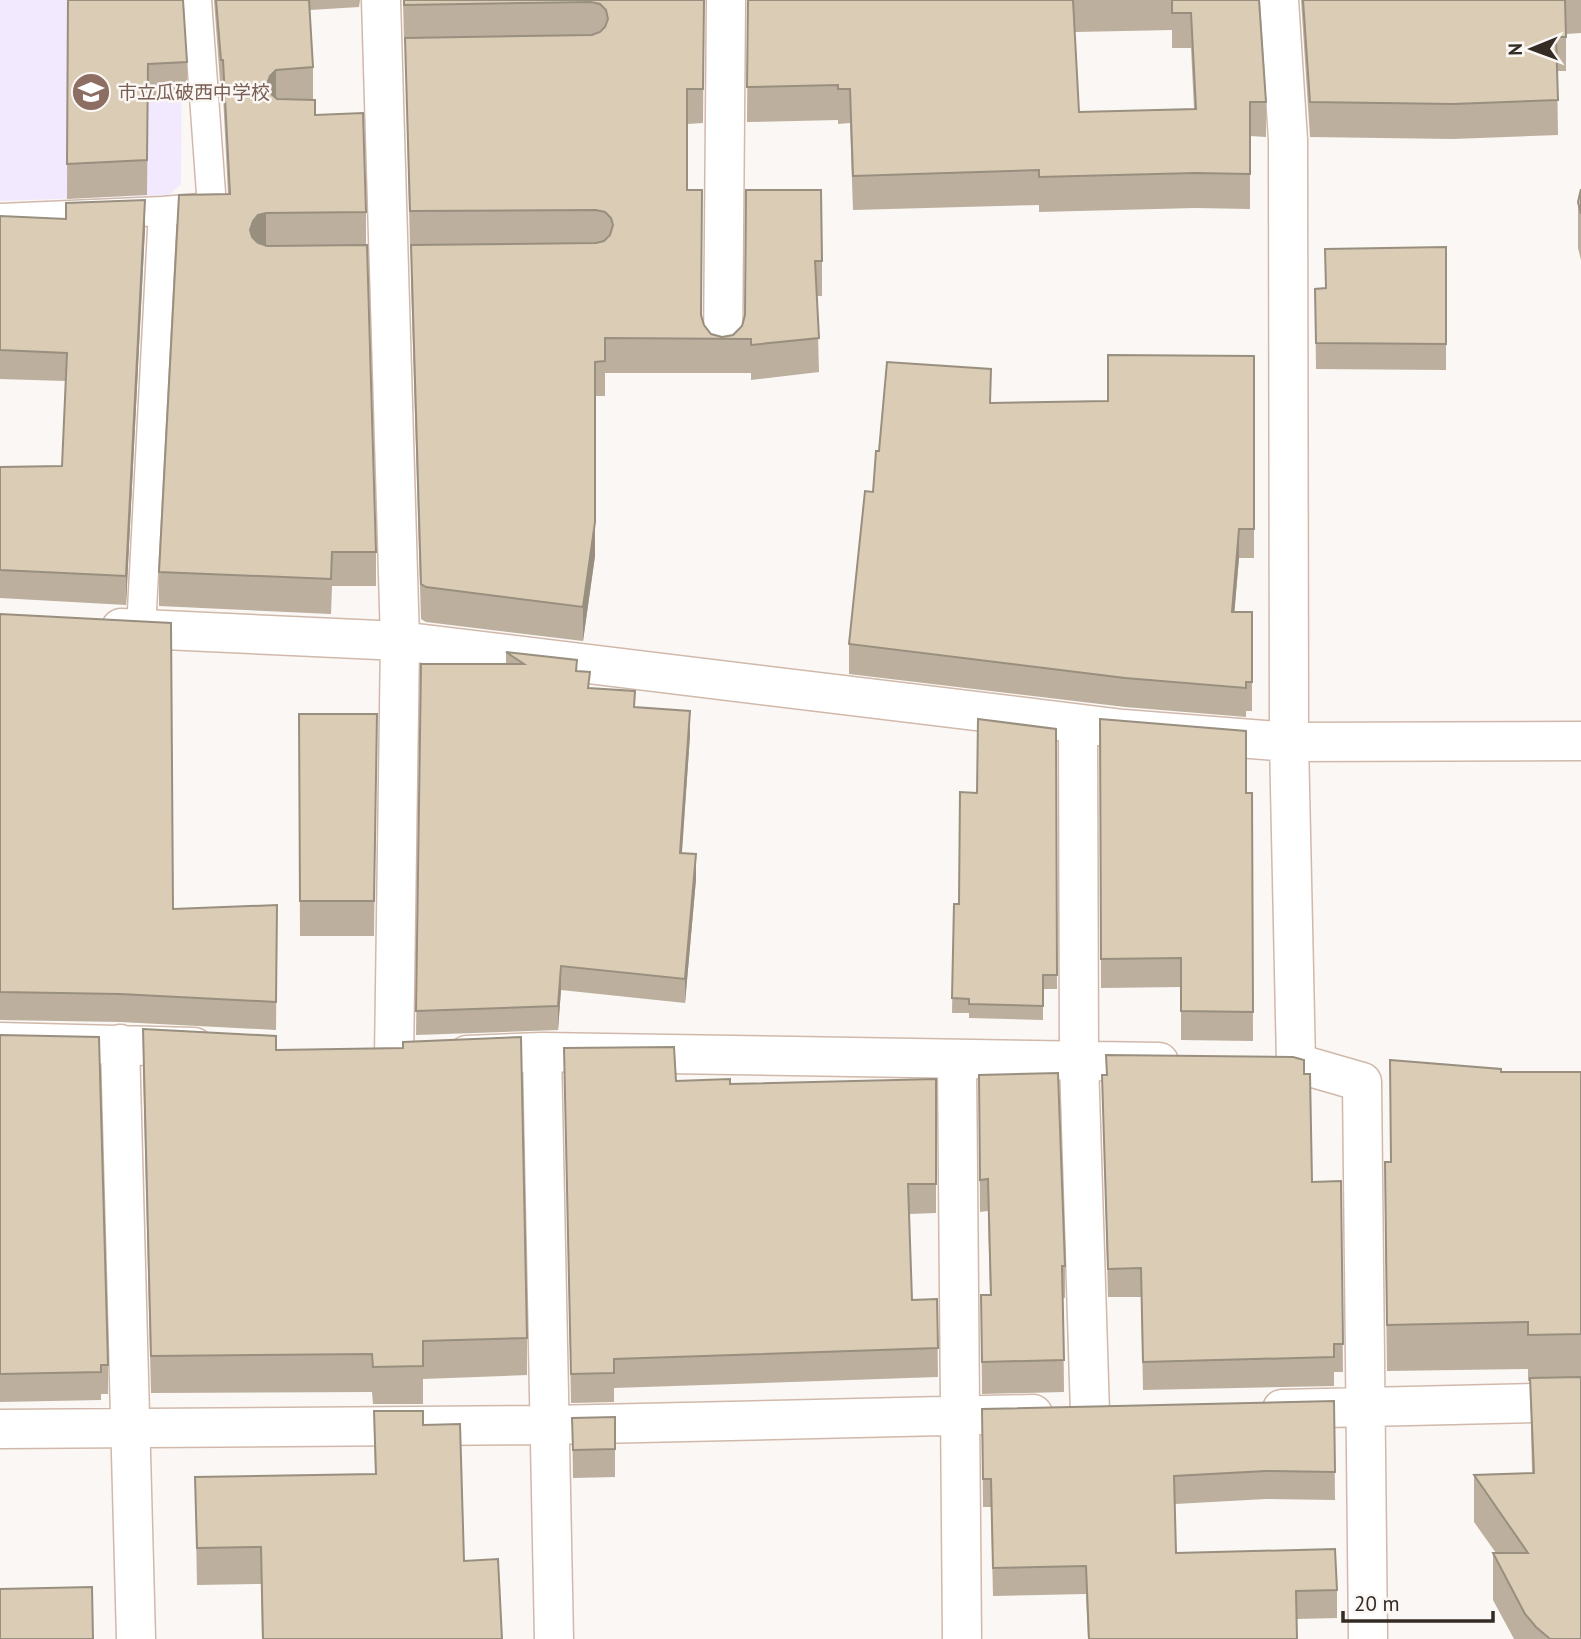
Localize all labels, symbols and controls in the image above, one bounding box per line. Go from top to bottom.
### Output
north arrow [1497,14,1567,84]
text: N [1503,43,1527,56]
school or university icon: 市立瓜破西中学校 [70,71,112,113]
place label: 市立瓜破西中学校 [118,80,270,104]
scale bar [1343,1580,1494,1624]
text: 20 m [1354,1590,1400,1617]

